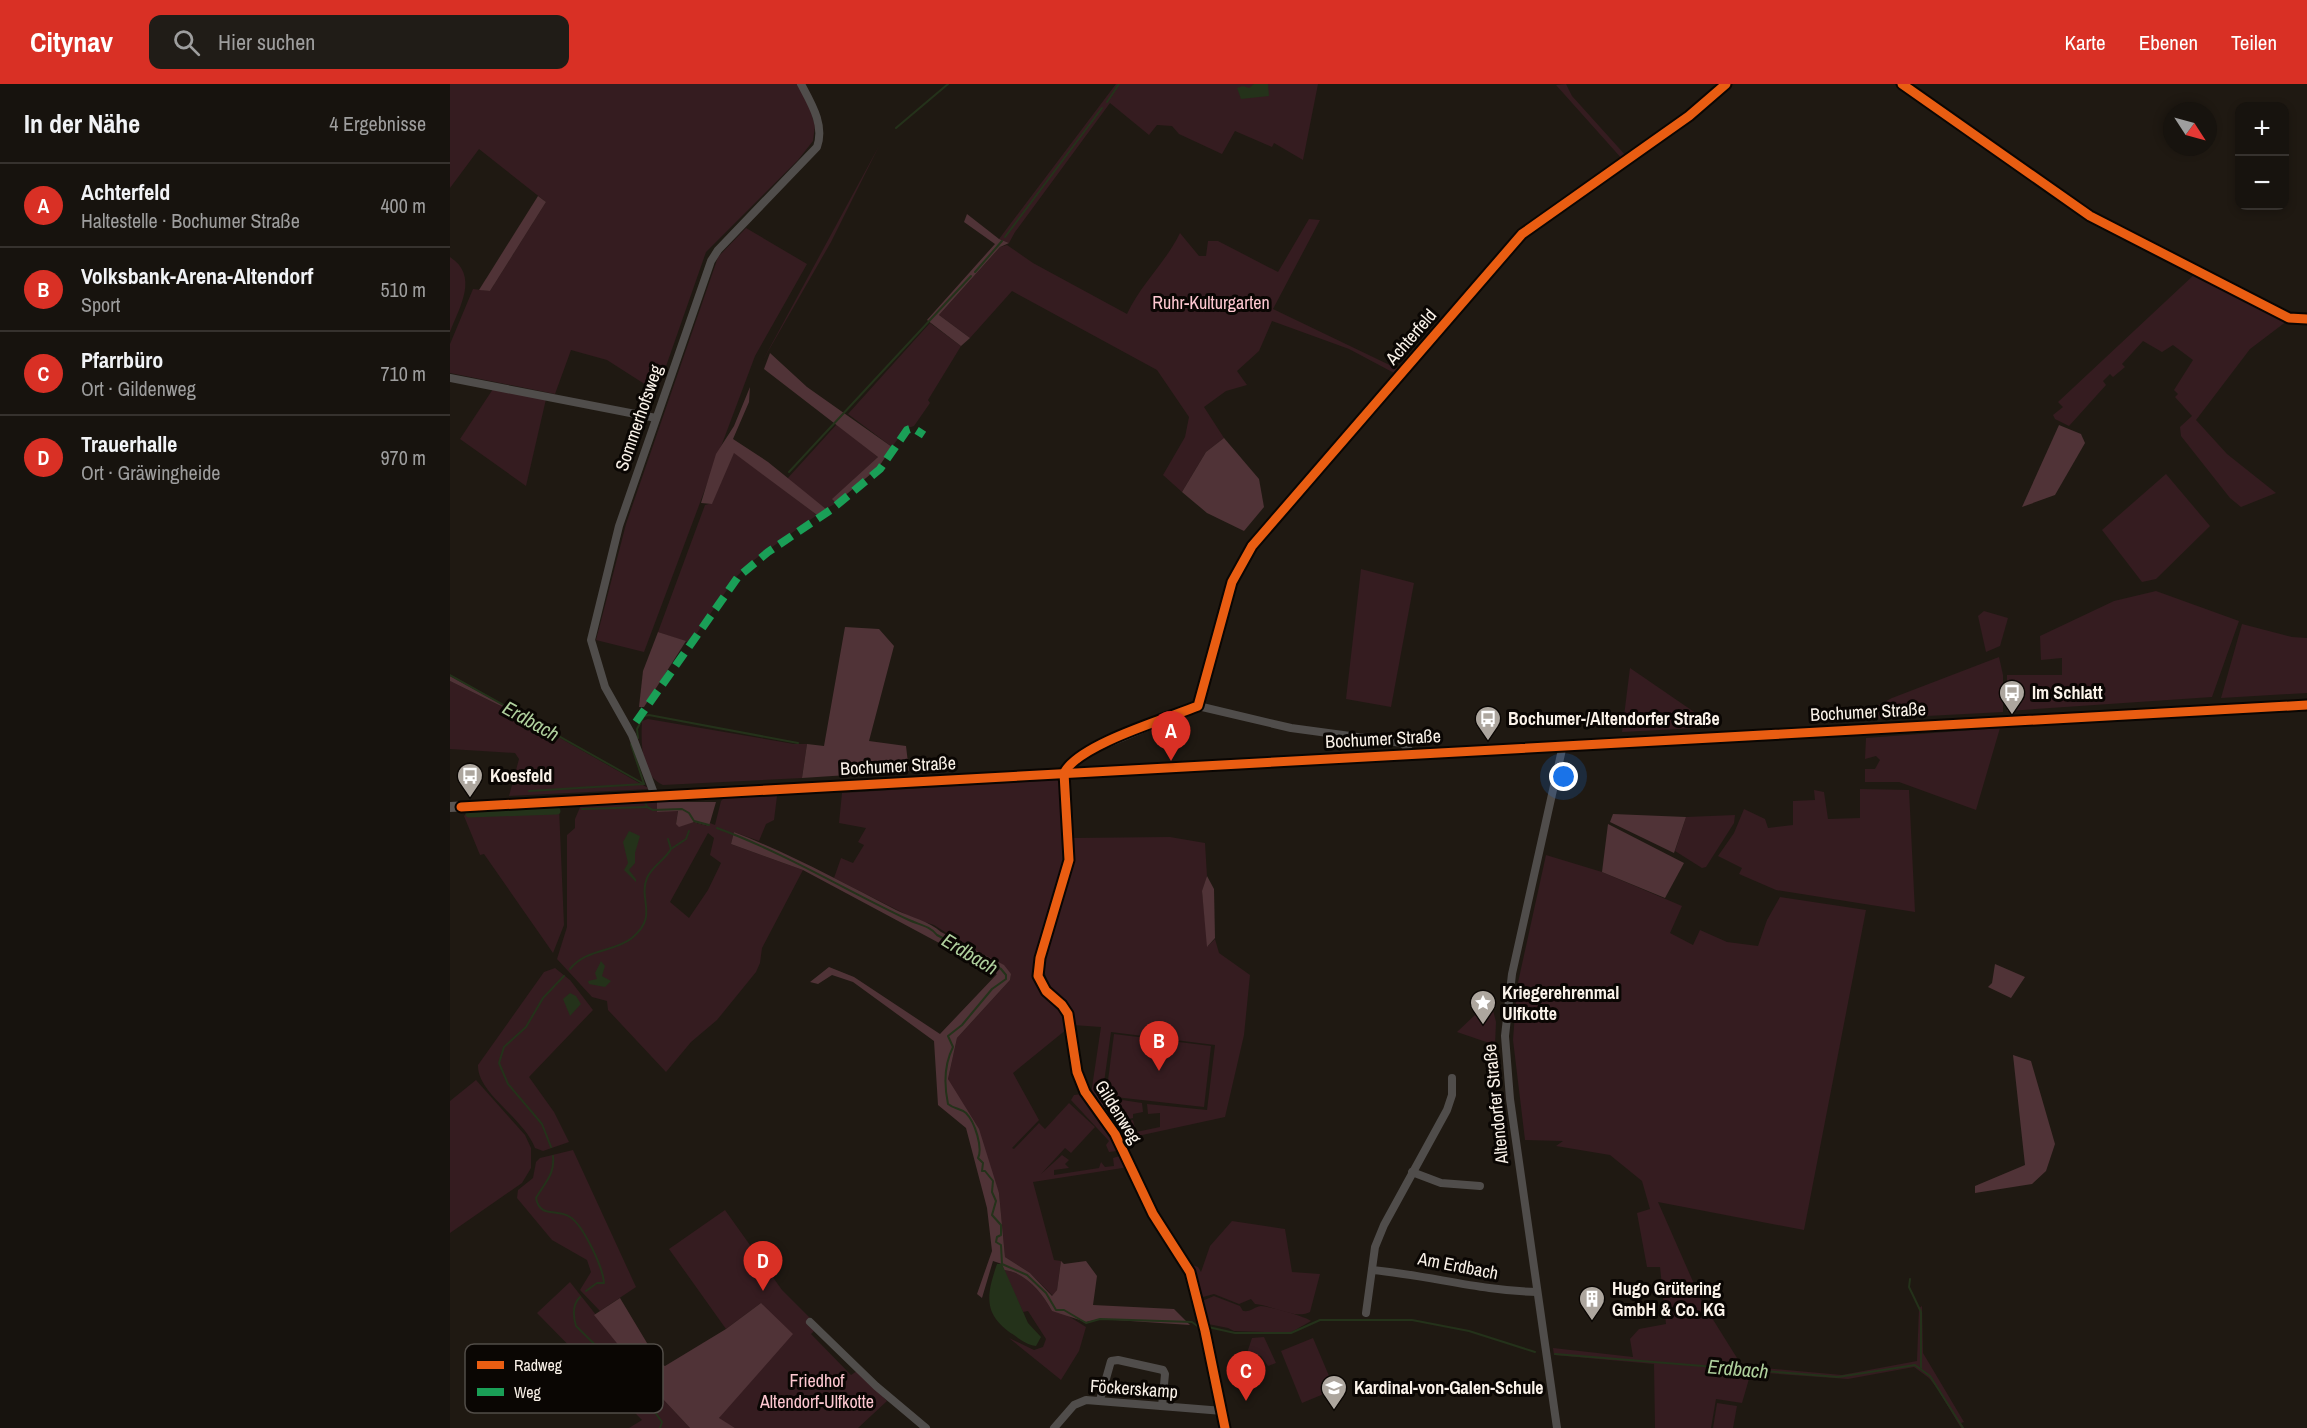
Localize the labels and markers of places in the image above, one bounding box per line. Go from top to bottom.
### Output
bus stop icon: Im Schlatt [1997,678,2027,716]
place label: Im Schlatt [2032,680,2103,705]
bus stop icon: Bochumer-/Altendorfer Straße [1473,704,1503,742]
place label: Bochumer-/Altendorfer Straße [1508,706,1720,731]
pin: A [1152,712,1190,761]
bus stop icon: Koesfeld [455,761,485,799]
place label: Koesfeld [490,763,552,788]
place label: Kriegerehrenmal Ulfkotte [1502,980,1619,1026]
place icon: Kriegerehrenmal Ulfkotte [1468,988,1498,1026]
pin: B [1140,1022,1178,1071]
pin: D [744,1242,782,1291]
place label: Hugo Grütering GmbH & Co. KG [1612,1276,1725,1322]
building icon: Hugo Grütering GmbH & Co. KG [1577,1284,1607,1322]
pin: C [1226,1352,1266,1401]
school or university icon: Kardinal-von-Galen-Schule [1319,1373,1349,1411]
place label: Kardinal-von-Galen-Schule [1354,1375,1543,1400]

